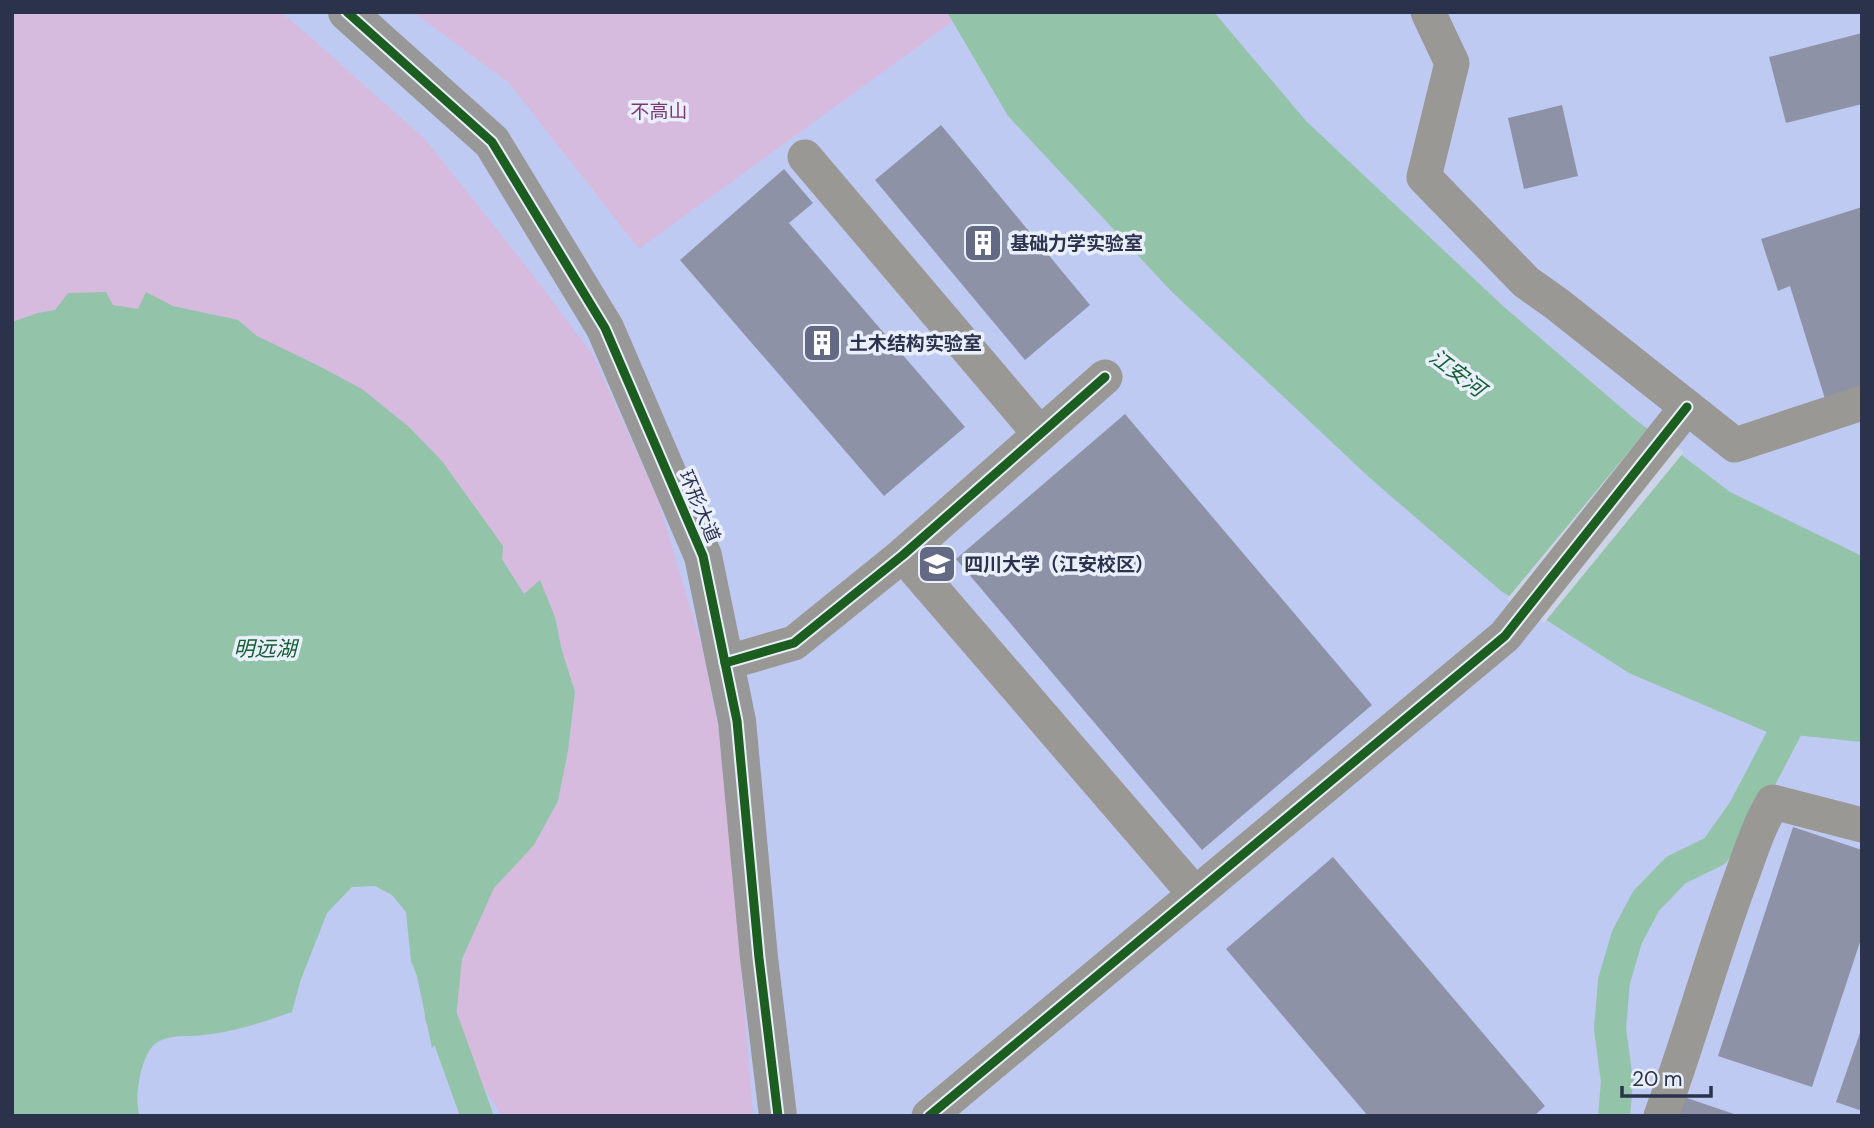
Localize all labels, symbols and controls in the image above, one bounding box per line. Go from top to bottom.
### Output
park label: 不高山 [630,99,688,124]
building icon: 基础力学实验室 [962,222,1004,264]
place label: 基础力学实验室 [1010,231,1143,256]
building icon: 土木结构实验室 [801,322,843,364]
place label: 土木结构实验室 [849,331,982,356]
water label: 江安河 [1423,343,1494,406]
street label: 环形大道 [673,466,726,546]
school or university icon: 四川大学（江安校区） [916,543,958,585]
place label: 四川大学（江安校区） [964,552,1154,577]
water label: 明远湖 [234,635,299,663]
scale bar [1622,1054,1711,1098]
text: 20 m [1632,1065,1683,1093]

